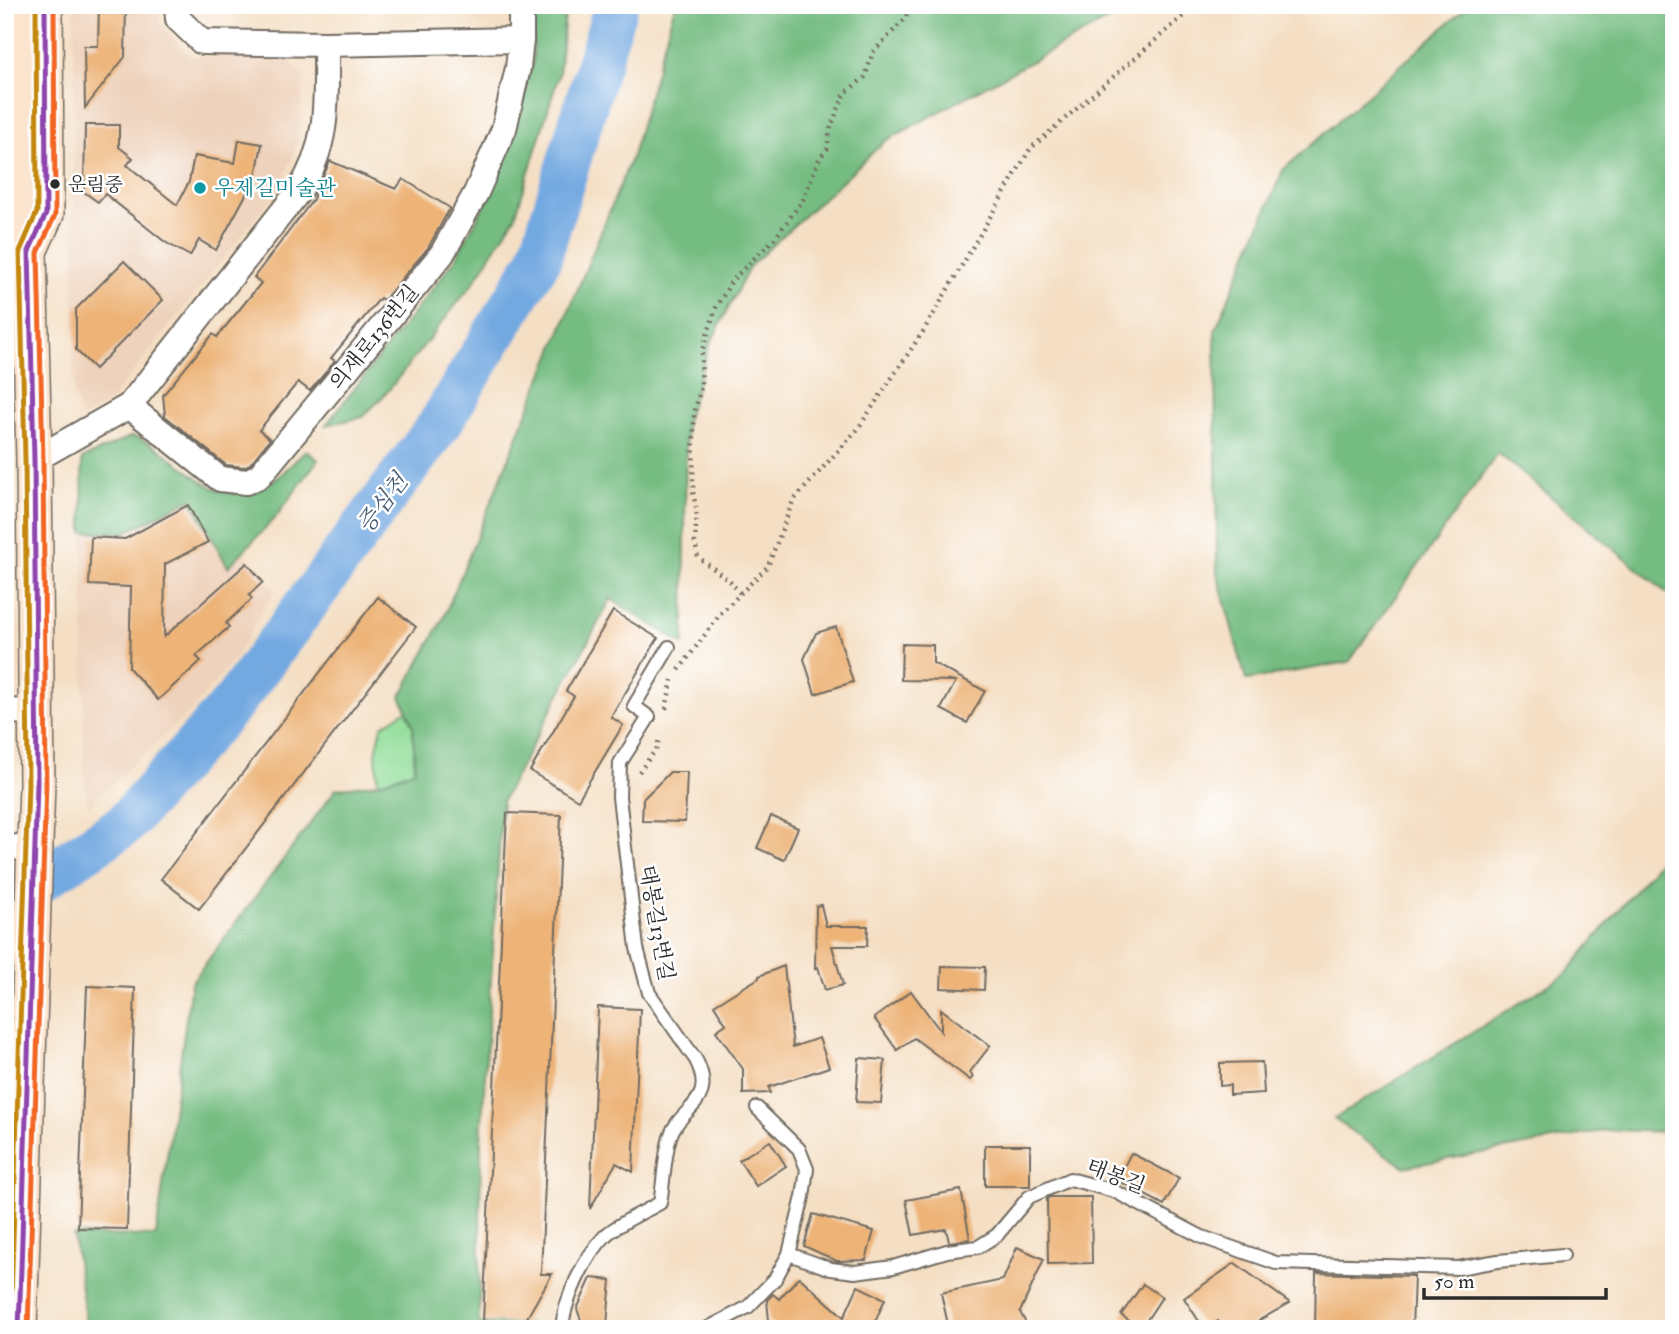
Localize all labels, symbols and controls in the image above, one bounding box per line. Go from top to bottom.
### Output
place label: 운림중 [68,173,123,197]
place label: 우제길미술관 [214,175,336,202]
marker: 운림중 [48,177,62,191]
marker: 우제길미술관 [192,180,208,196]
street label: 의재로136번길 [324,279,425,395]
water label: 증심천 [351,467,415,539]
street label: 태봉길13번길 [633,863,680,983]
street label: 태봉길 [1083,1153,1149,1200]
scale bar [1424,1257,1606,1301]
text: 50 m [1434,1268,1475,1295]

